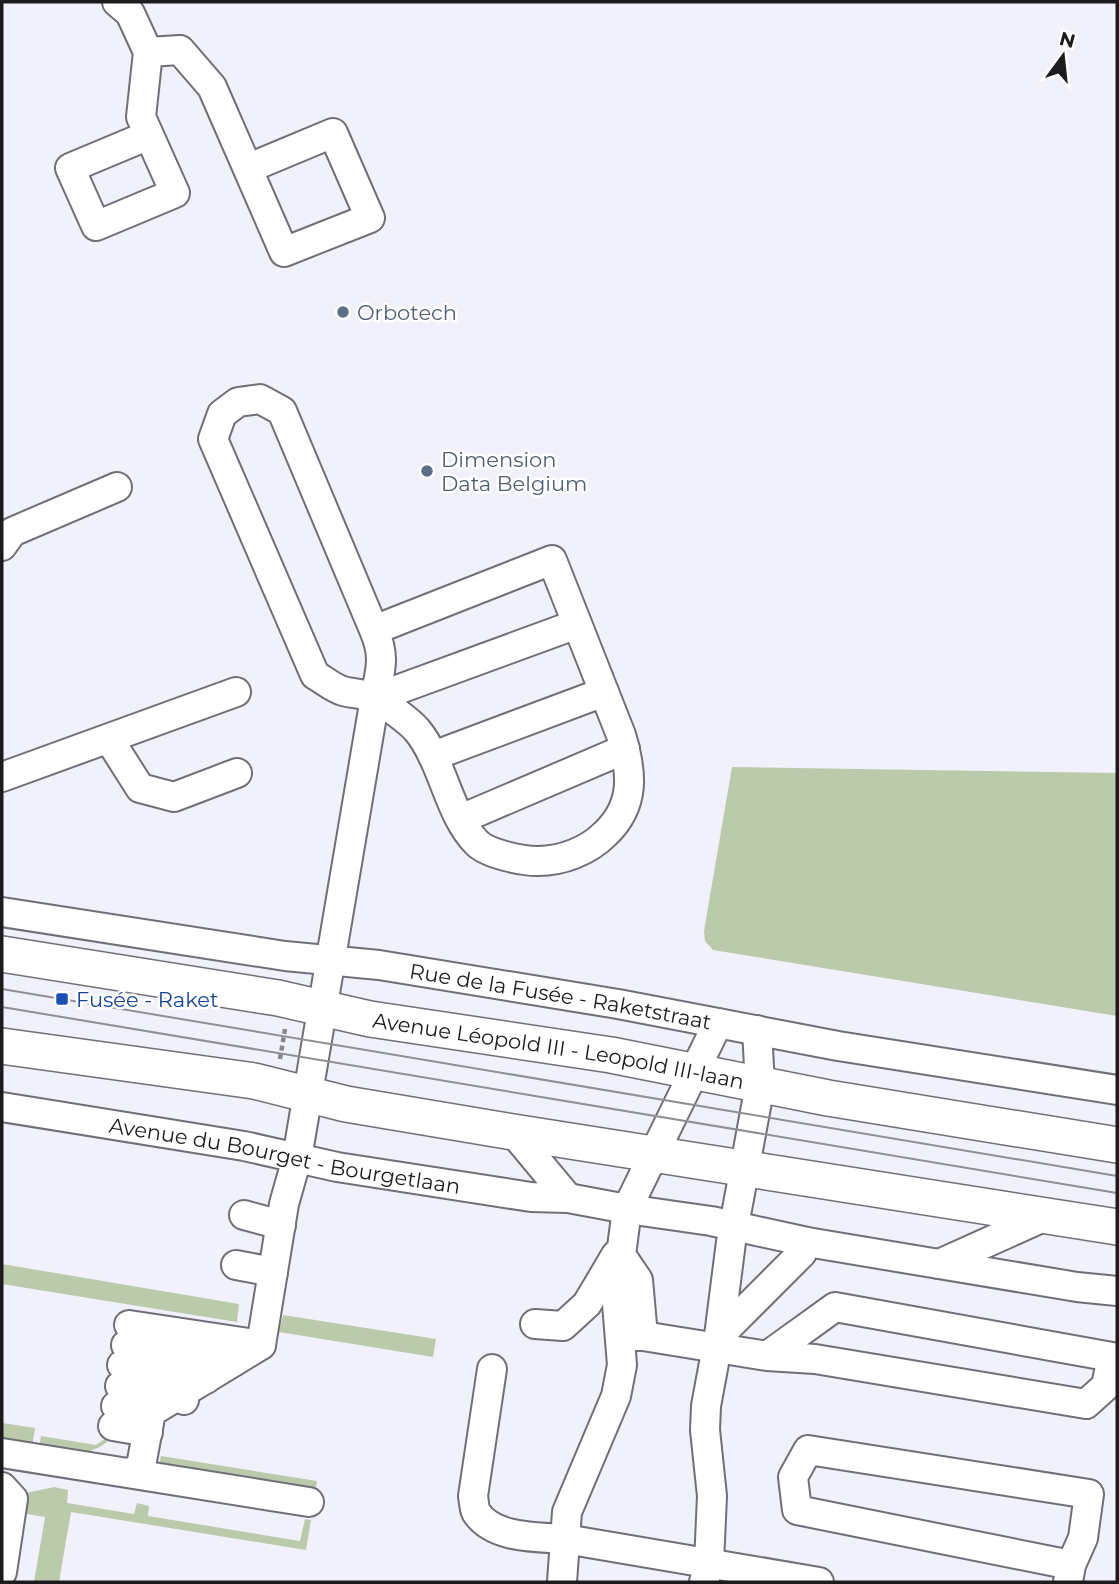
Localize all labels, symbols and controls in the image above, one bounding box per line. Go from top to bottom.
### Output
north arrow [1028,21,1098,91]
text: N [1057,27,1078,53]
place label: Orbotech [357,300,457,325]
marker: Orbotech [335,304,351,320]
place label: Dimension Data Belgium [441,447,587,496]
marker: Dimension Data Belgium [419,463,435,479]
street label: Rue de la Fusée - Raketstraat [408,958,714,1034]
place label: Fusée - Raket [76,987,218,1012]
marker: Fusée - Raket [54,991,70,1007]
street label: Avenue Léopold III - Leopold III-laan [371,1007,747,1094]
street label: Avenue du Bourget - Bourgetlaan [108,1112,462,1198]

